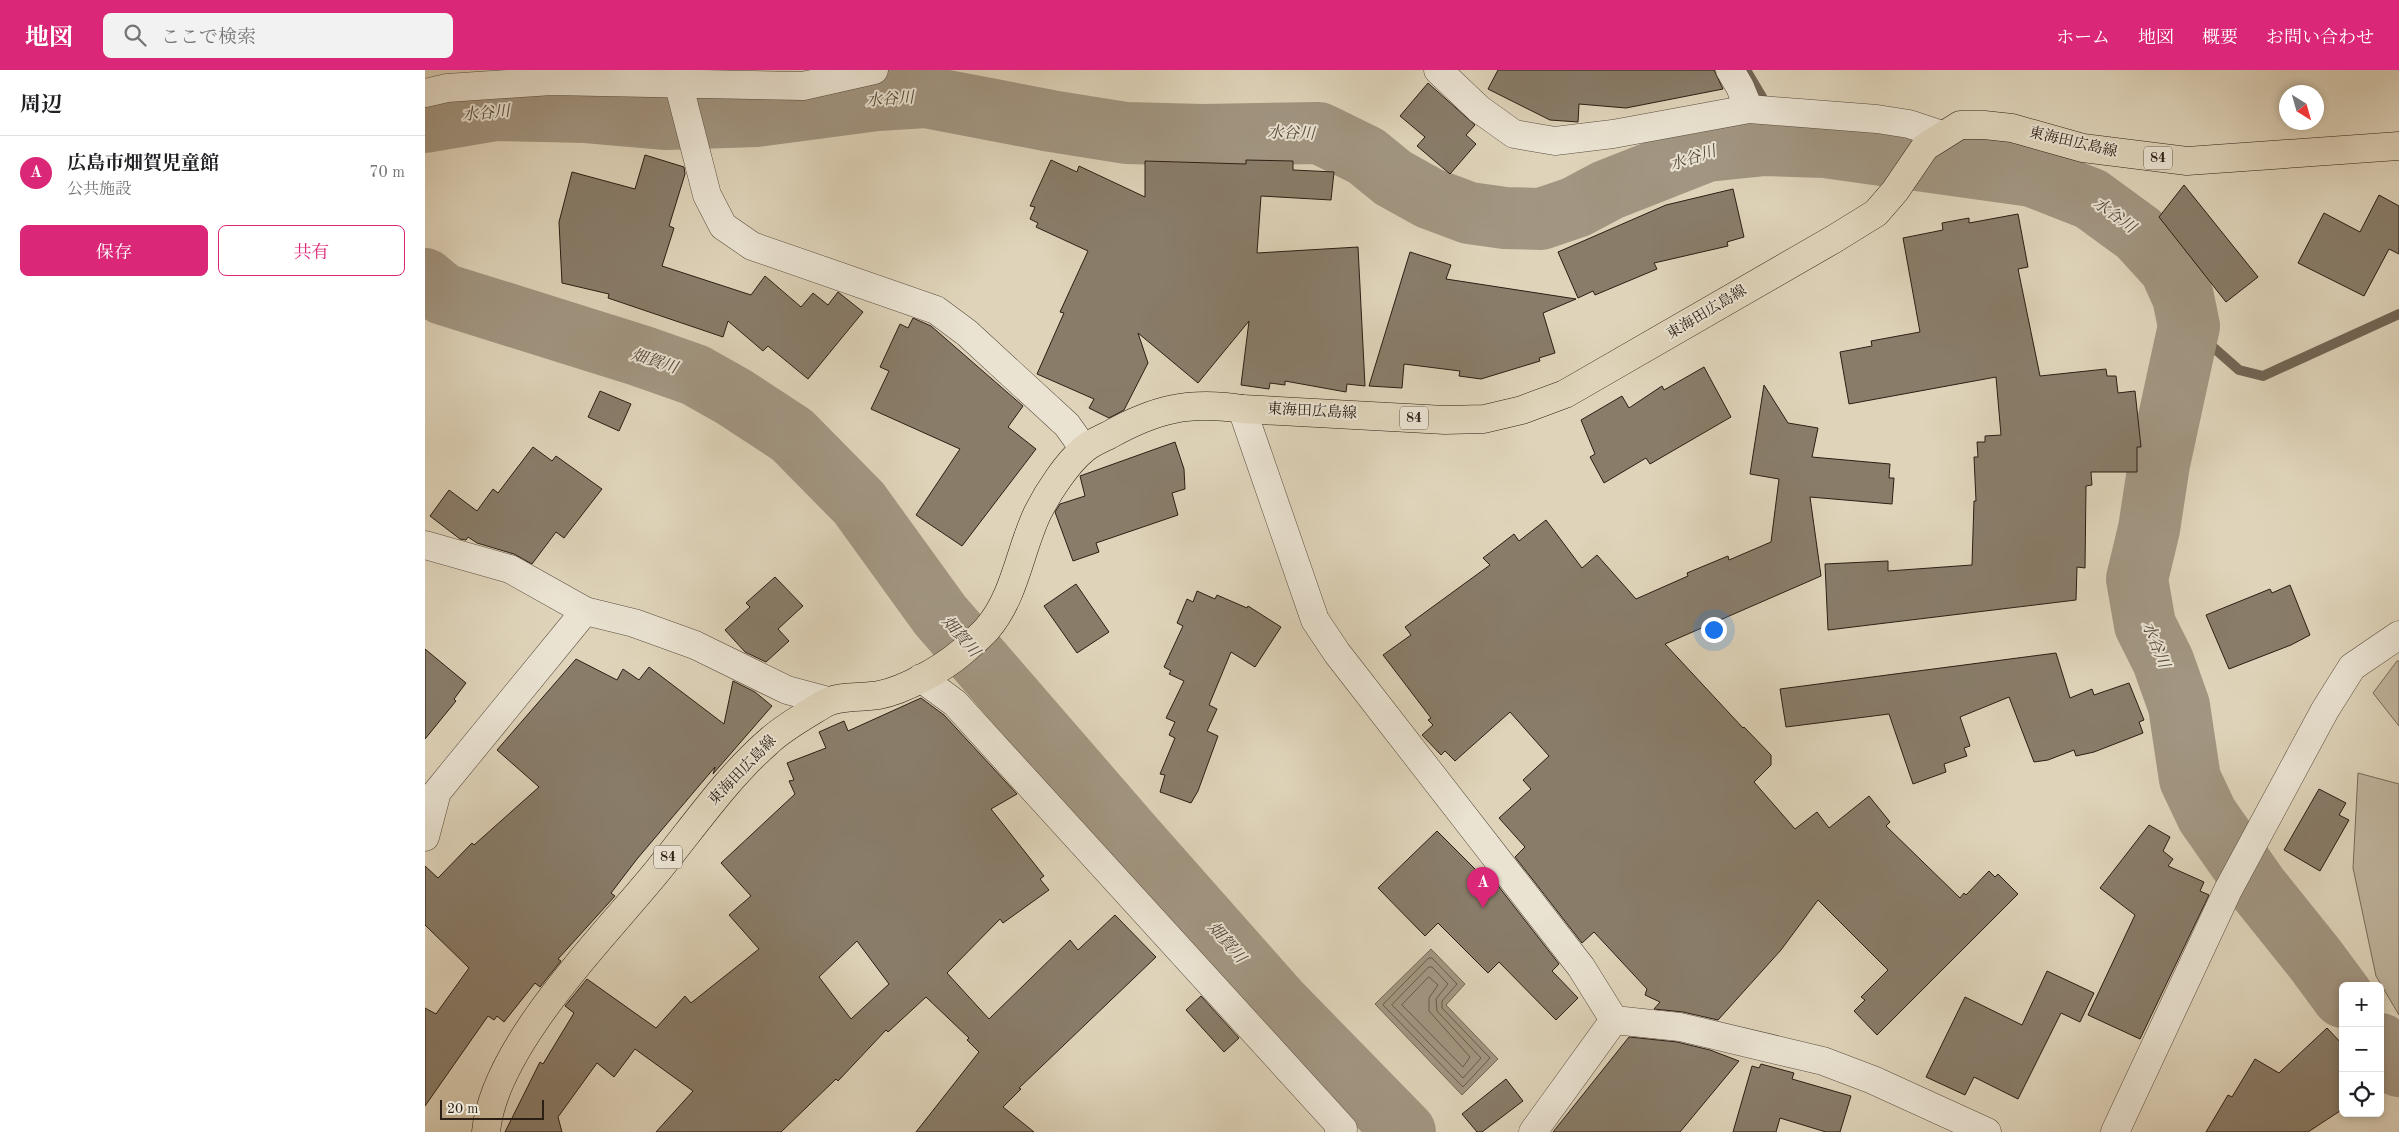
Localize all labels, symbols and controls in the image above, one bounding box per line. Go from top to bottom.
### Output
search box [103,13,453,58]
icon: search [121,21,149,49]
text: 地図 [25,27,73,51]
text: ここで検索 [161,29,256,48]
text: ホーム [2056,29,2110,47]
text: 地図 [2138,29,2174,47]
text: 概要 [2202,29,2238,47]
text: お問い合わせ [2266,29,2374,47]
north arrow [2279,85,2324,130]
water label: 水谷川 [865,88,916,110]
text: 周辺 [20,95,62,116]
water label: 水谷川 [461,102,513,124]
water label: 水谷川 [1267,123,1317,143]
street label: 東海田広島線 [2027,124,2119,160]
water label: 水谷川 [1667,141,1720,174]
road number: 84 [2144,146,2172,170]
text: 広島市畑賀児童館 [67,155,219,174]
text: A [30,165,42,181]
text: 70 m [369,165,405,181]
text: 公共施設 [67,182,131,198]
water label: 水谷川 [2090,194,2141,238]
button: 保存 [20,225,208,276]
button: 共有 [218,225,405,276]
street label: 東海田広島線 [1664,282,1749,343]
water label: 畑賀川 [629,345,682,378]
street label: 東海田広島線 [1267,400,1357,422]
road number: 84 [1400,406,1428,429]
water label: 畑賀川 [938,612,985,662]
your location [1701,617,1727,643]
water label: 水谷川 [2139,619,2174,672]
street label: 東海田広島線 [705,732,780,809]
road number: 84 [654,846,682,869]
pin: A [1467,867,1499,908]
water label: 畑賀川 [1204,918,1251,968]
map controls [2339,982,2384,1117]
button: + [2339,982,2384,1027]
button: − [2339,1027,2384,1072]
button: locate [2339,1072,2384,1117]
scale bar [440,1097,544,1120]
text: 20 m [447,1102,478,1116]

